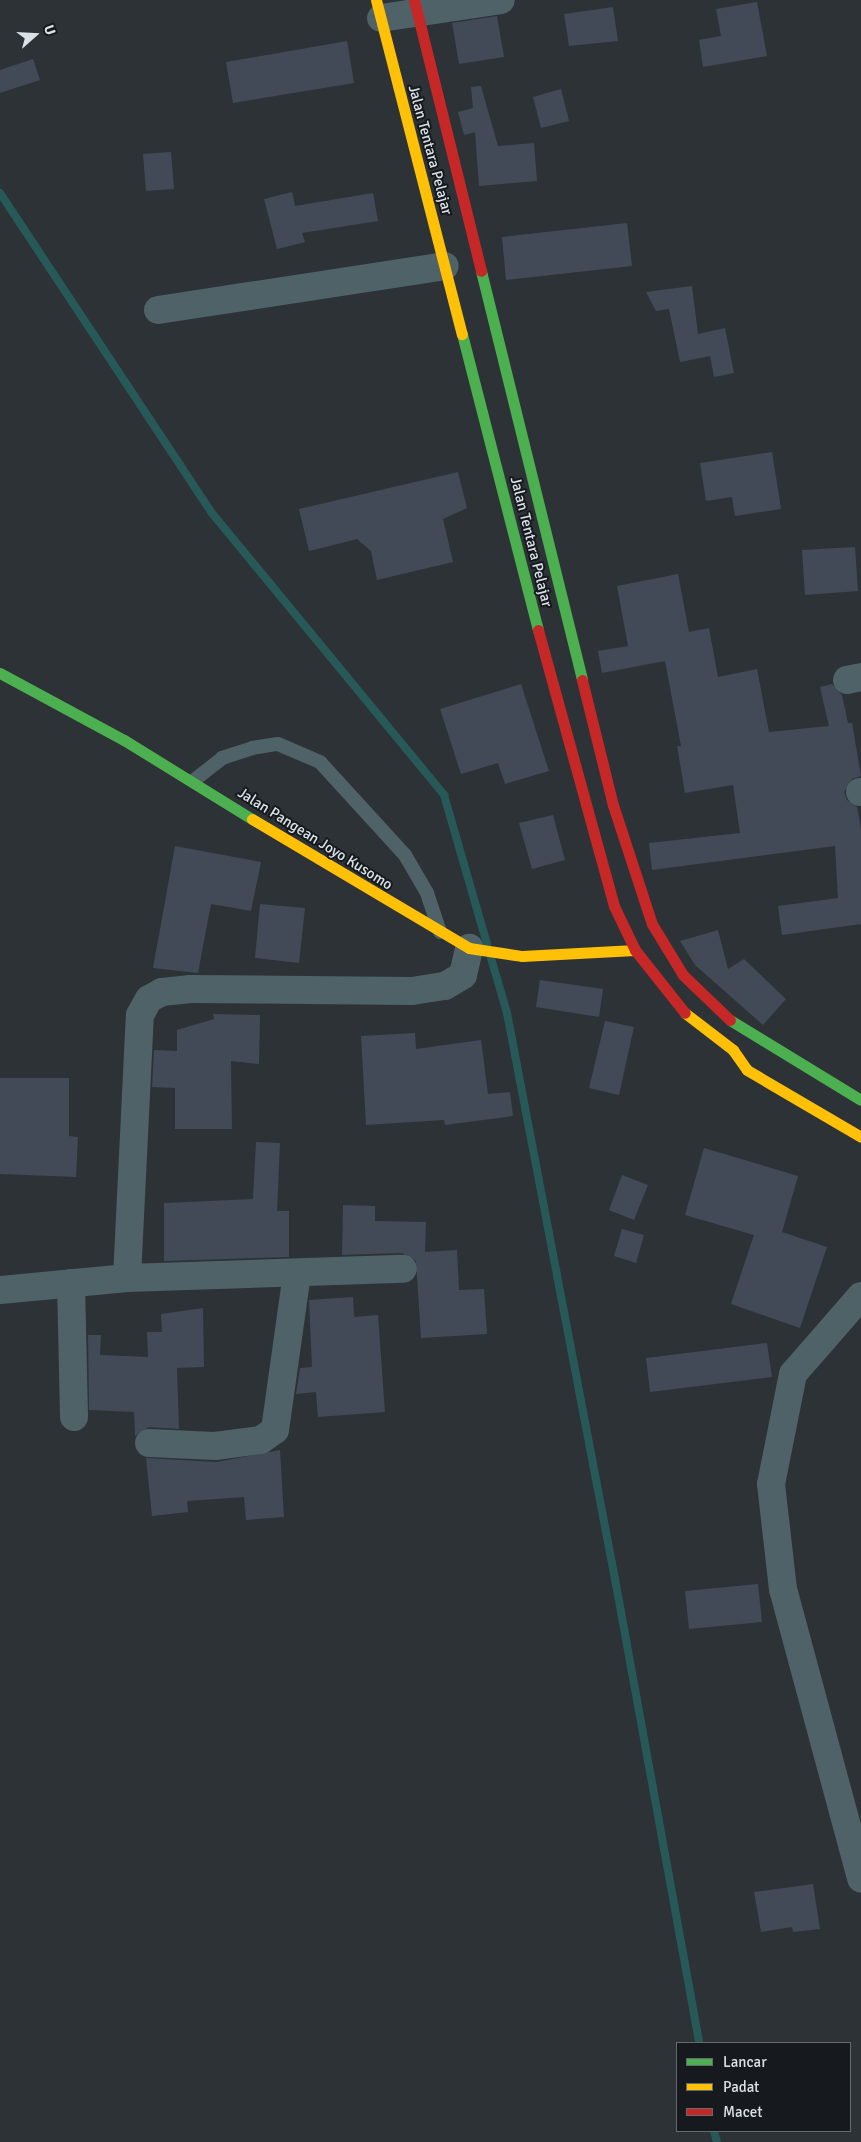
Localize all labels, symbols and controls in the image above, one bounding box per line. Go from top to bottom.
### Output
north arrow [10,10,60,60]
text: U [40,23,59,37]
street label: Jalan Tentara Pelajar [404,83,456,217]
street label: Jalan Tentara Pelajar [506,475,556,609]
street label: Jalan Pangean Joyo Kusomo [234,784,396,894]
legend [676,2042,851,2132]
text: Lancar [723,2053,767,2071]
text: Padat [723,2078,759,2096]
text: Macet [723,2103,762,2121]

